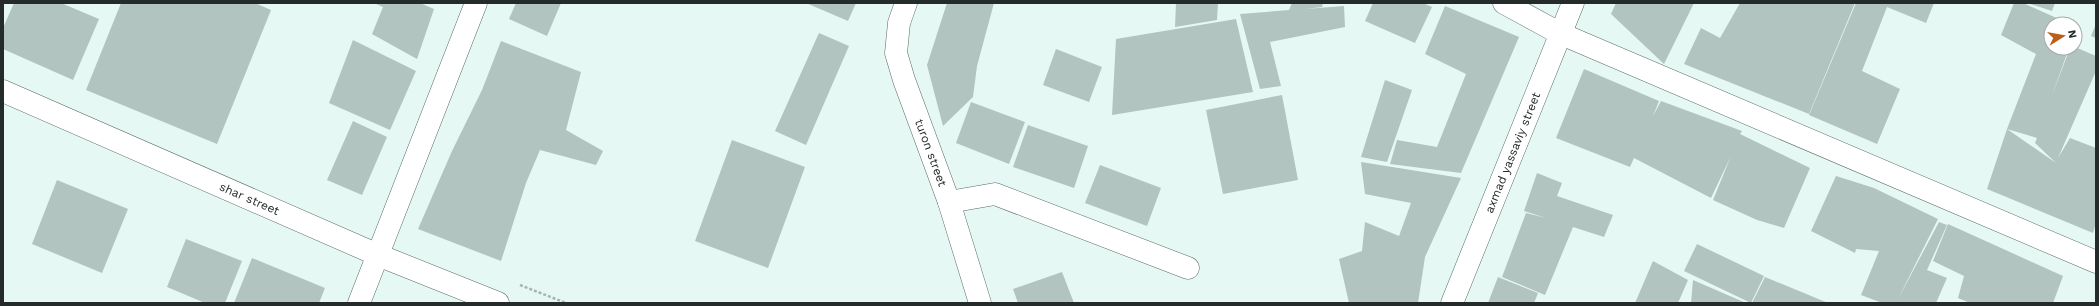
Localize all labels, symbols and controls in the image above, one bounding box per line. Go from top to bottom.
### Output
north arrow [2043,16,2083,56]
text: N [2065,29,2079,39]
street label: axmad yassaviy street [1482,90,1543,215]
street label: turon street [912,117,950,188]
street label: shar street [217,180,282,218]

